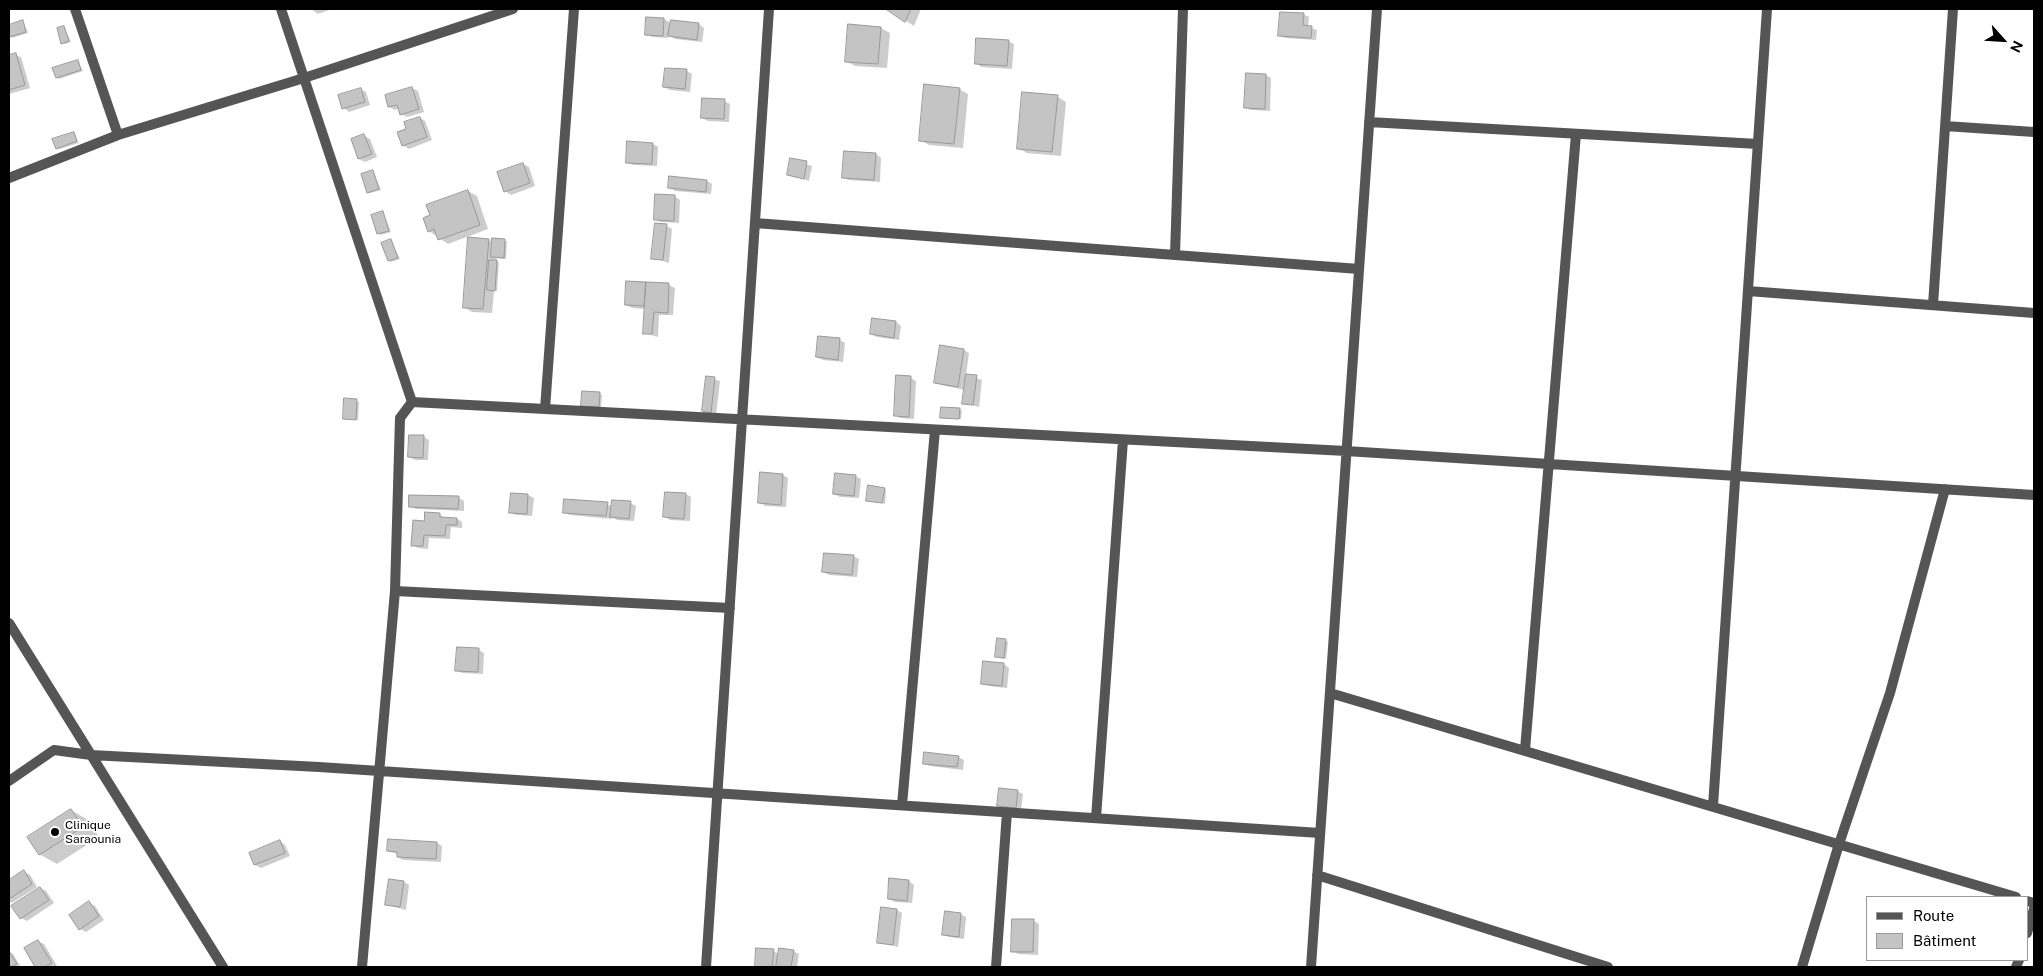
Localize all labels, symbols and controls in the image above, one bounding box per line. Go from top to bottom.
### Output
north arrow [1978,15,2028,65]
text: N [2007,38,2026,55]
place label: Clinique Saraounia [65,818,121,846]
marker: Clinique Saraounia [49,826,61,838]
legend [1866,896,2028,961]
text: Route [1913,907,1954,924]
text: Bâtiment [1913,932,1976,949]

